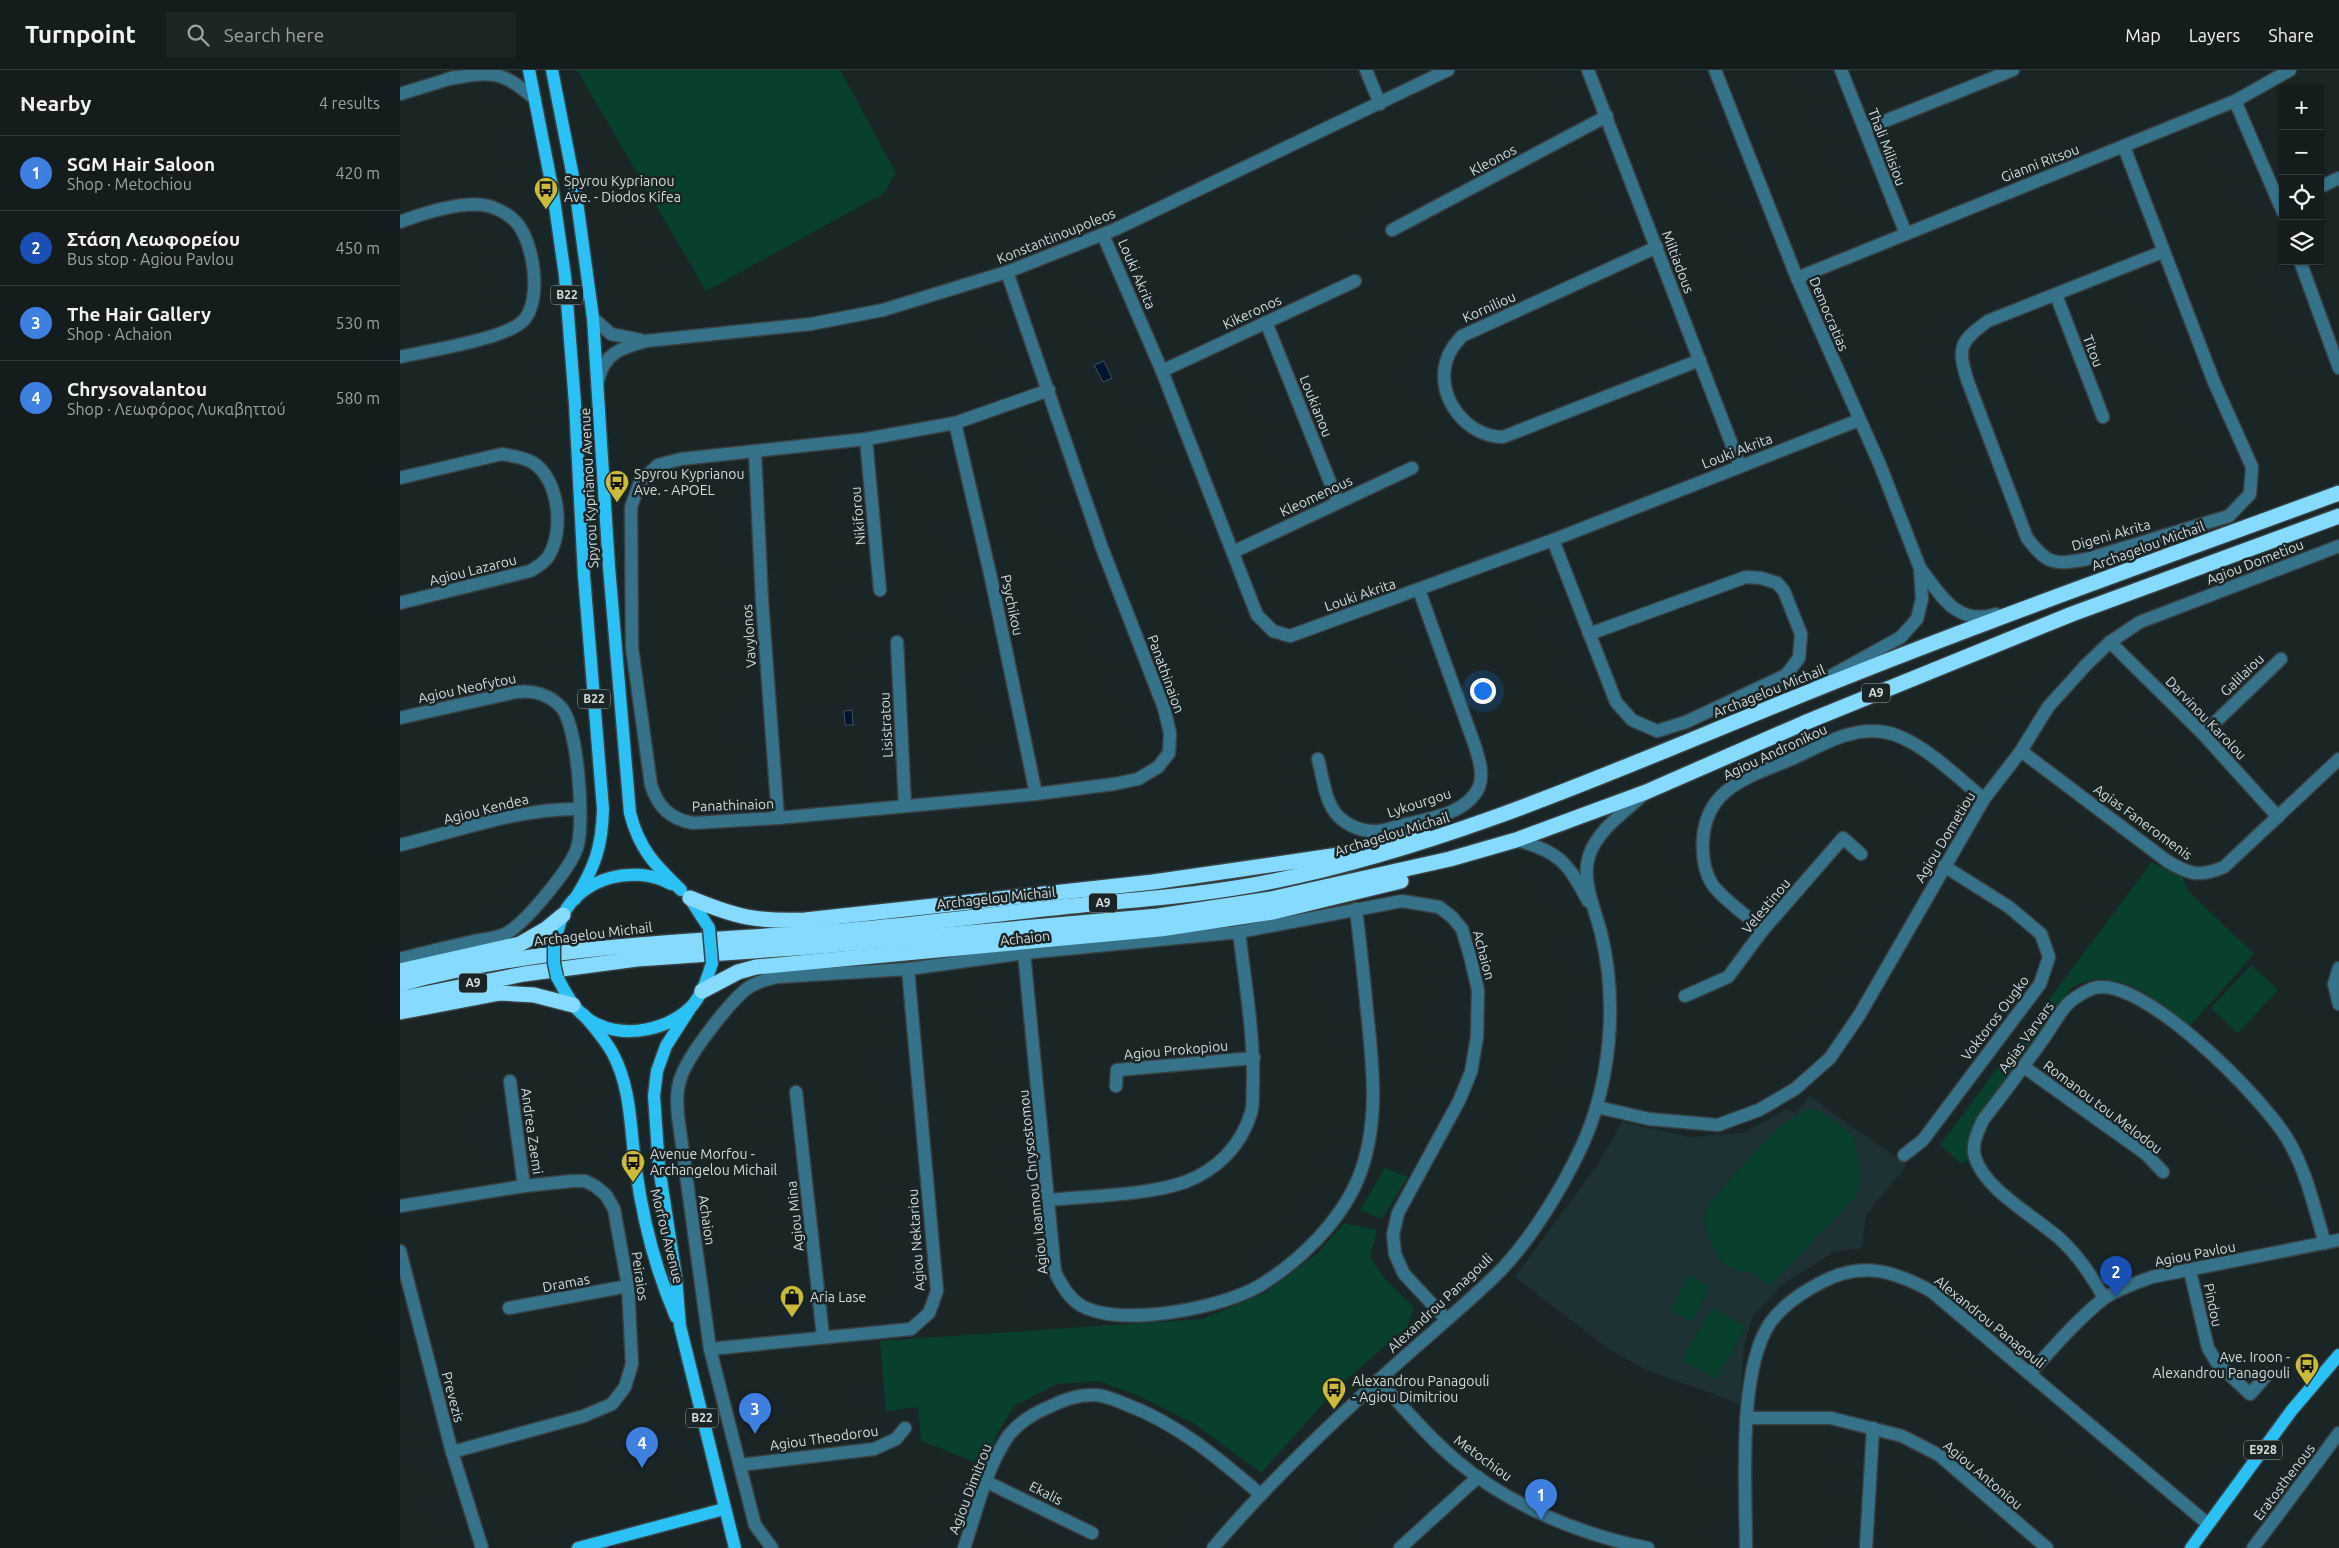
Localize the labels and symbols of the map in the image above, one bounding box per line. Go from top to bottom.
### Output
street label: Thali Milisiou [1865,106,1909,188]
street label: Kleonos [1467,141,1519,179]
street label: Gianni Ritsou [1999,141,2081,185]
place label: Spyrou Kyprianou Ave. - Diodos Kifea [564,173,681,205]
bus stop icon: Spyrou Kyprianou Ave. - Diodos Kifea [533,176,559,210]
street label: Konstantinoupoleos [994,205,1118,267]
street label: Miltiadous [1659,228,1697,296]
street label: Louki Akrita [1115,237,1159,311]
street label: Democratias [1806,274,1852,354]
road number: B22 [551,286,583,304]
street label: Korniliou [1460,288,1518,326]
street label: Kikeronos [1220,292,1284,332]
street label: Titou [2080,333,2106,369]
street label: Loukianou [1296,373,1336,439]
street label: Spyrou Kyprianou Avenue [577,407,601,569]
street label: Louki Akrita [1699,430,1775,472]
place label: Spyrou Kyprianou Ave. - APOEL [634,466,744,498]
bus stop icon: Spyrou Kyprianou Ave. - APOEL [604,469,630,503]
street label: Kleomenous [1277,472,1355,520]
street label: Nikiforou [847,486,869,546]
street label: Digeni Akrita [2070,516,2152,554]
street label: Archagelou Michail [2089,518,2207,574]
street label: Agiou Dometiou [2204,536,2306,588]
street label: Agiou Lazarou [428,551,518,589]
street label: Psychikou [998,573,1026,637]
street label: Louki Akrita [1322,575,1398,615]
street label: Vavylonos [739,604,759,668]
street label: Panathinaion [1144,633,1188,715]
street label: Galilaiou [2217,650,2267,700]
street label: Archagelou Michail [1711,661,1828,721]
street label: Agiou Neofytou [416,670,518,706]
street label: Darvinou Karolou [2162,673,2250,763]
your location [1470,678,1496,704]
road number: A9 [1862,684,1890,702]
road number: B22 [578,690,610,708]
street label: Lisistratou [876,692,896,758]
street label: Agiou Andronikou [1720,721,1830,783]
street label: Agias Faneromenis [2091,781,2195,863]
street label: Lykourgou [1385,785,1453,821]
street label: Agiou Dometiou [1912,789,1978,885]
street label: Agiou Kendea [442,791,530,827]
street label: Panathinaion [692,796,774,814]
street label: Archagelou Michail [1333,809,1452,859]
street label: Velestinou [1738,875,1794,937]
street label: Archagelou Michail [936,884,1056,912]
road number: A9 [1089,894,1117,912]
street label: Archagelou Michail [533,919,653,949]
street label: Achaion [999,927,1051,949]
street label: Achaion [1470,929,1498,981]
street label: Voktoros Ougko [1958,972,2032,1064]
road number: A9 [459,974,487,992]
street label: Agias Varvars [1995,998,2057,1076]
street label: Agiou Prokopiou [1123,1037,1229,1063]
street label: Romanou tou Melodou [2040,1057,2166,1157]
street label: Andrea Zaemi [518,1087,546,1175]
street label: Agiou Ioannou Chrysostomou [1015,1089,1051,1275]
place label: Avenue Morfou - Archangelou Michail [650,1146,778,1178]
bus stop icon: Avenue Morfou - Archangelou Michail [620,1149,646,1183]
street label: Agiou Mina [783,1180,807,1252]
street label: Morfou Avenue [647,1187,687,1285]
street label: Agiou Nektariou [904,1188,928,1292]
street label: Achaion [696,1194,718,1246]
street label: Agiou Pavlou [2153,1238,2237,1270]
street label: Peiraios [629,1250,651,1302]
street label: Alexandrou Panagouli [1384,1250,1496,1356]
pin: 2 [2100,1256,2132,1297]
street label: Dramas [541,1271,591,1295]
street label: Alexandrou Panagouli [1932,1273,2048,1371]
street label: Pindou [2201,1282,2225,1328]
shop icon: Aria Lase [779,1284,805,1318]
place label: Aria Lase [810,1289,866,1305]
place label: Ave. Iroon - Alexandrou Panagouli [2152,1349,2290,1381]
bus stop icon: Ave. Iroon - Alexandrou Panagouli [2294,1352,2320,1386]
street label: Prevezis [439,1370,467,1424]
place label: Alexandrou Panagouli - Agiou Dimitriou [1352,1373,1490,1405]
bus stop icon: Alexandrou Panagouli - Agiou Dimitriou [1321,1376,1347,1410]
pin: 3 [739,1393,771,1434]
road number: B22 [686,1409,718,1428]
street label: Agiou Theodorou [769,1422,879,1454]
pin: 4 [626,1427,658,1468]
street label: Metochiou [1451,1432,1515,1484]
street label: Agiou Antoniou [1940,1437,2026,1513]
road number: E928 [2244,1440,2282,1460]
street label: Agiou Dimitrou [945,1441,995,1537]
street label: Eratosthenous [2250,1441,2318,1523]
street label: Ekalis [1027,1478,1065,1508]
pin: 1 [1525,1479,1557,1520]

